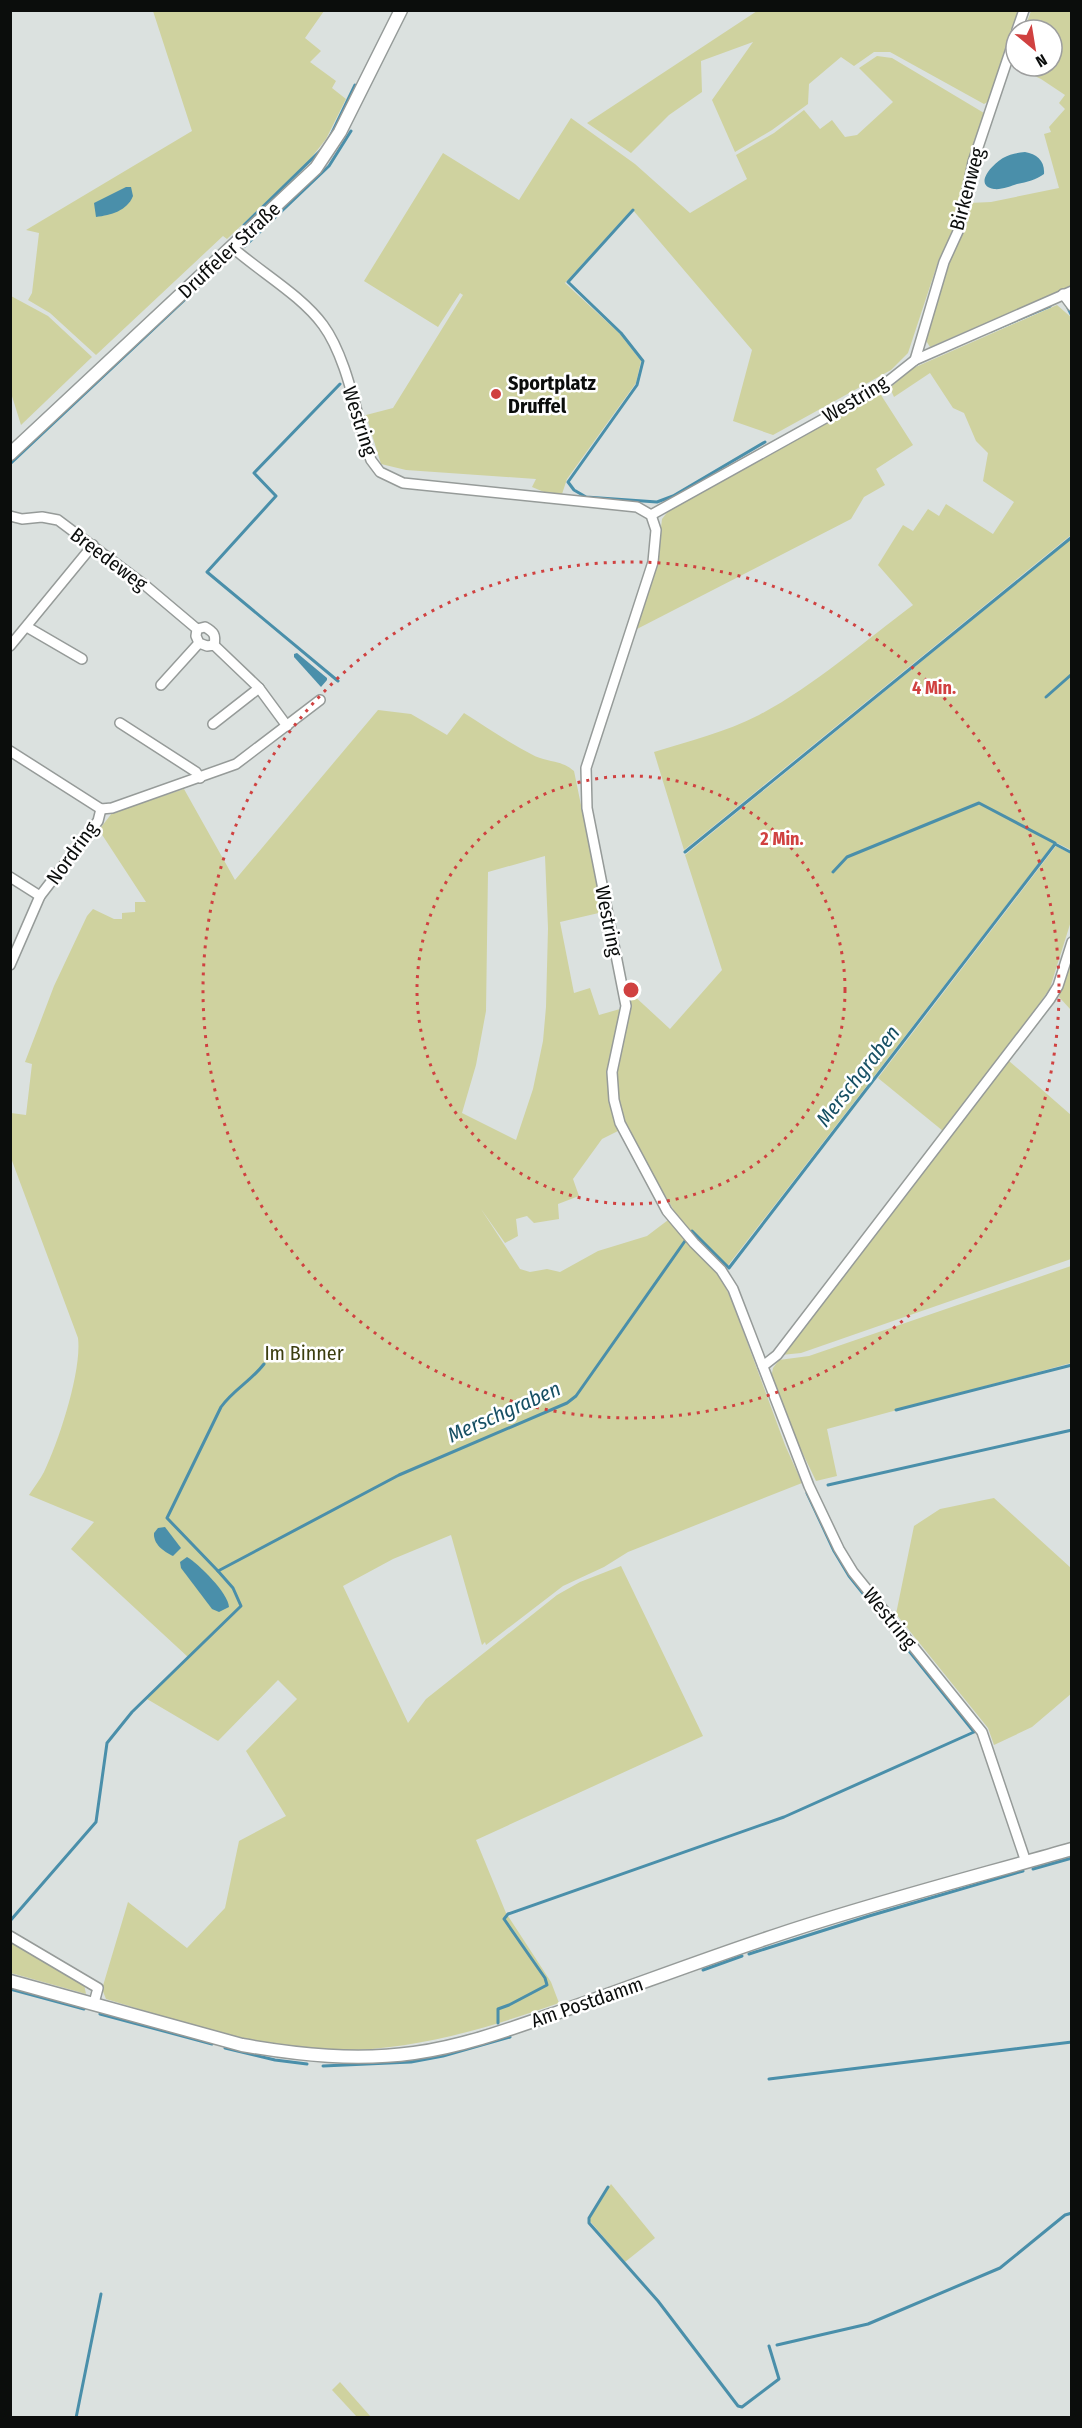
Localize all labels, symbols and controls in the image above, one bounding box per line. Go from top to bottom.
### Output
north arrow [1004,18,1064,78]
text: N [1032,50,1050,71]
street label: Birkenweg [944,144,990,233]
street label: Druffeler Straße [173,197,285,303]
street label: Westring [818,370,892,428]
place label: Sportplatz Druffel [508,371,596,418]
street label: Westring [338,383,383,459]
marker: Sportplatz Druffel [489,387,503,401]
street label: Breedeweg [66,522,153,596]
text: 4 Min. [912,677,956,699]
street label: Nordring [41,816,103,889]
text: 2 Min. [759,828,804,850]
street label: Westring [590,884,628,959]
centre of rings [621,980,641,1000]
water label: Merschgraben [810,1020,906,1132]
park label: Im Binner [264,1341,344,1365]
water label: Merschgraben [443,1375,565,1449]
street label: Westring [858,1583,922,1654]
street label: Am Postdamm [528,1972,646,2032]

